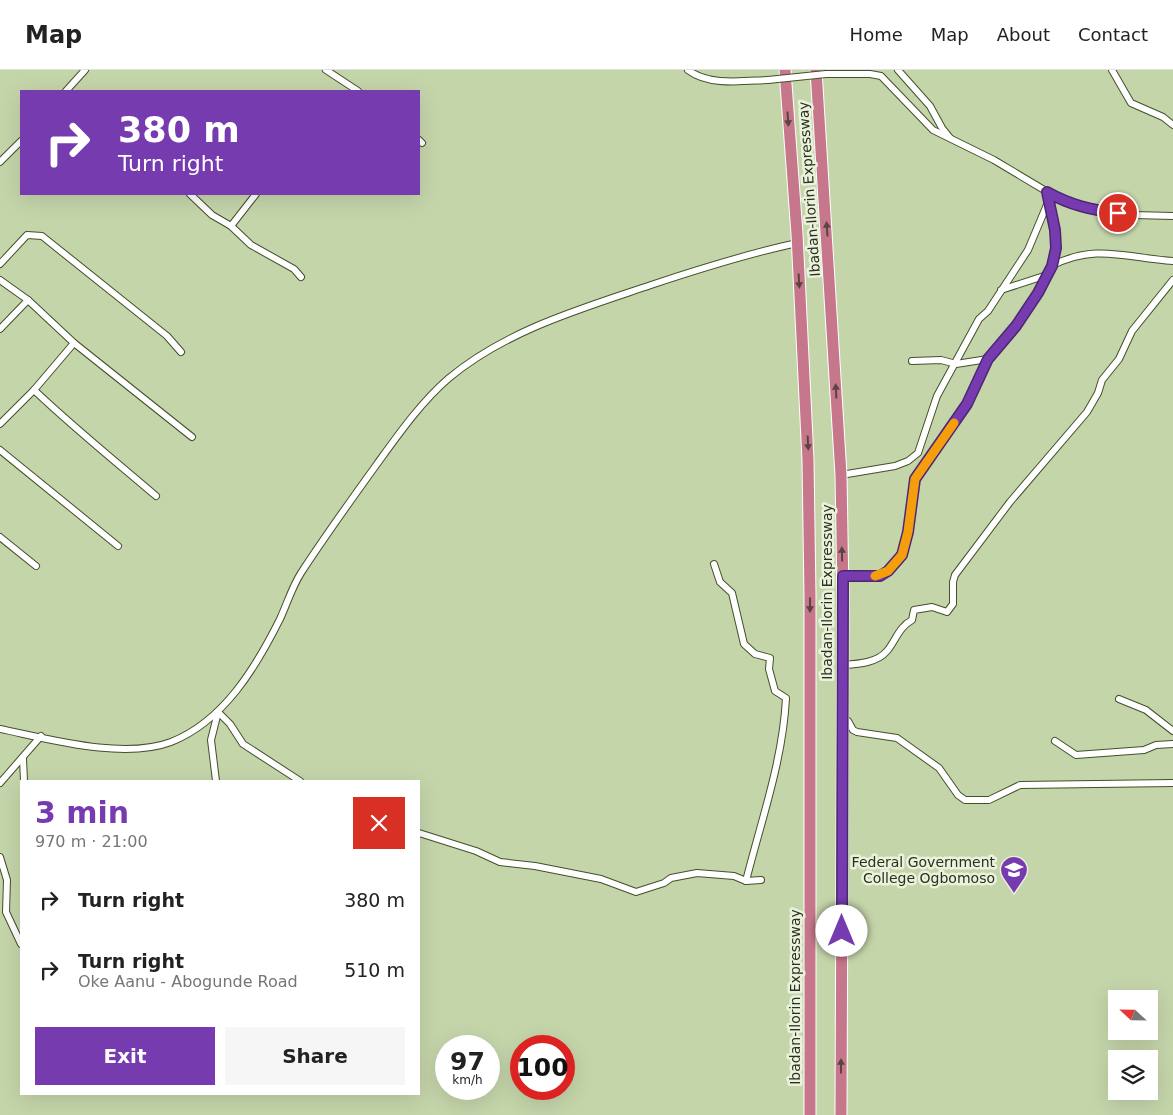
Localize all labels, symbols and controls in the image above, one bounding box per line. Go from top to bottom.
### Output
text: Map [25,21,82,49]
text: Home [850,24,903,45]
text: Map [931,24,969,45]
text: About [997,24,1050,45]
text: Contact [1078,24,1148,45]
street label: Ibadan-Ilorin Expressway [795,101,823,277]
icon: right [35,110,100,175]
text: 380 m [118,110,240,150]
one-way arrow [785,111,793,127]
text: Turn right [118,151,223,176]
pin [1097,192,1139,234]
icon: arrive [1104,199,1132,227]
one-way arrow [822,221,830,237]
one-way arrow [796,273,804,289]
one-way arrow [831,383,839,399]
one-way arrow [804,435,812,451]
street label: Ibadan-Ilorin Expressway [819,504,835,680]
one-way arrow [838,546,846,562]
one-way arrow [806,598,814,614]
text: 3 min [35,795,129,830]
button: close [353,797,405,849]
text: 970 m · 21:00 [35,832,148,851]
place label: Federal Government College Ogbomoso [852,854,996,886]
school or university icon: Federal Government College Ogbomoso [999,855,1029,894]
icon: right [35,886,63,914]
text: Turn right [78,889,184,911]
text: 380 m [344,889,405,911]
position arrow [815,904,867,956]
street label: Ibadan-Ilorin Expressway [787,909,803,1085]
text: Turn right [78,950,184,972]
icon: right [35,956,63,984]
text: 510 m [344,959,405,981]
text: Oke Aanu - Abogunde Road [78,972,298,991]
north arrow [1108,990,1158,1040]
map controls [1108,990,1158,1100]
button: Exit [35,1027,215,1085]
button: Share [225,1027,405,1085]
speed limit sign: 100 [510,1035,575,1100]
text: 97 [450,1047,485,1076]
button: layers [1108,1050,1158,1100]
one-way arrow [837,1058,845,1074]
text: km/h [452,1073,483,1087]

